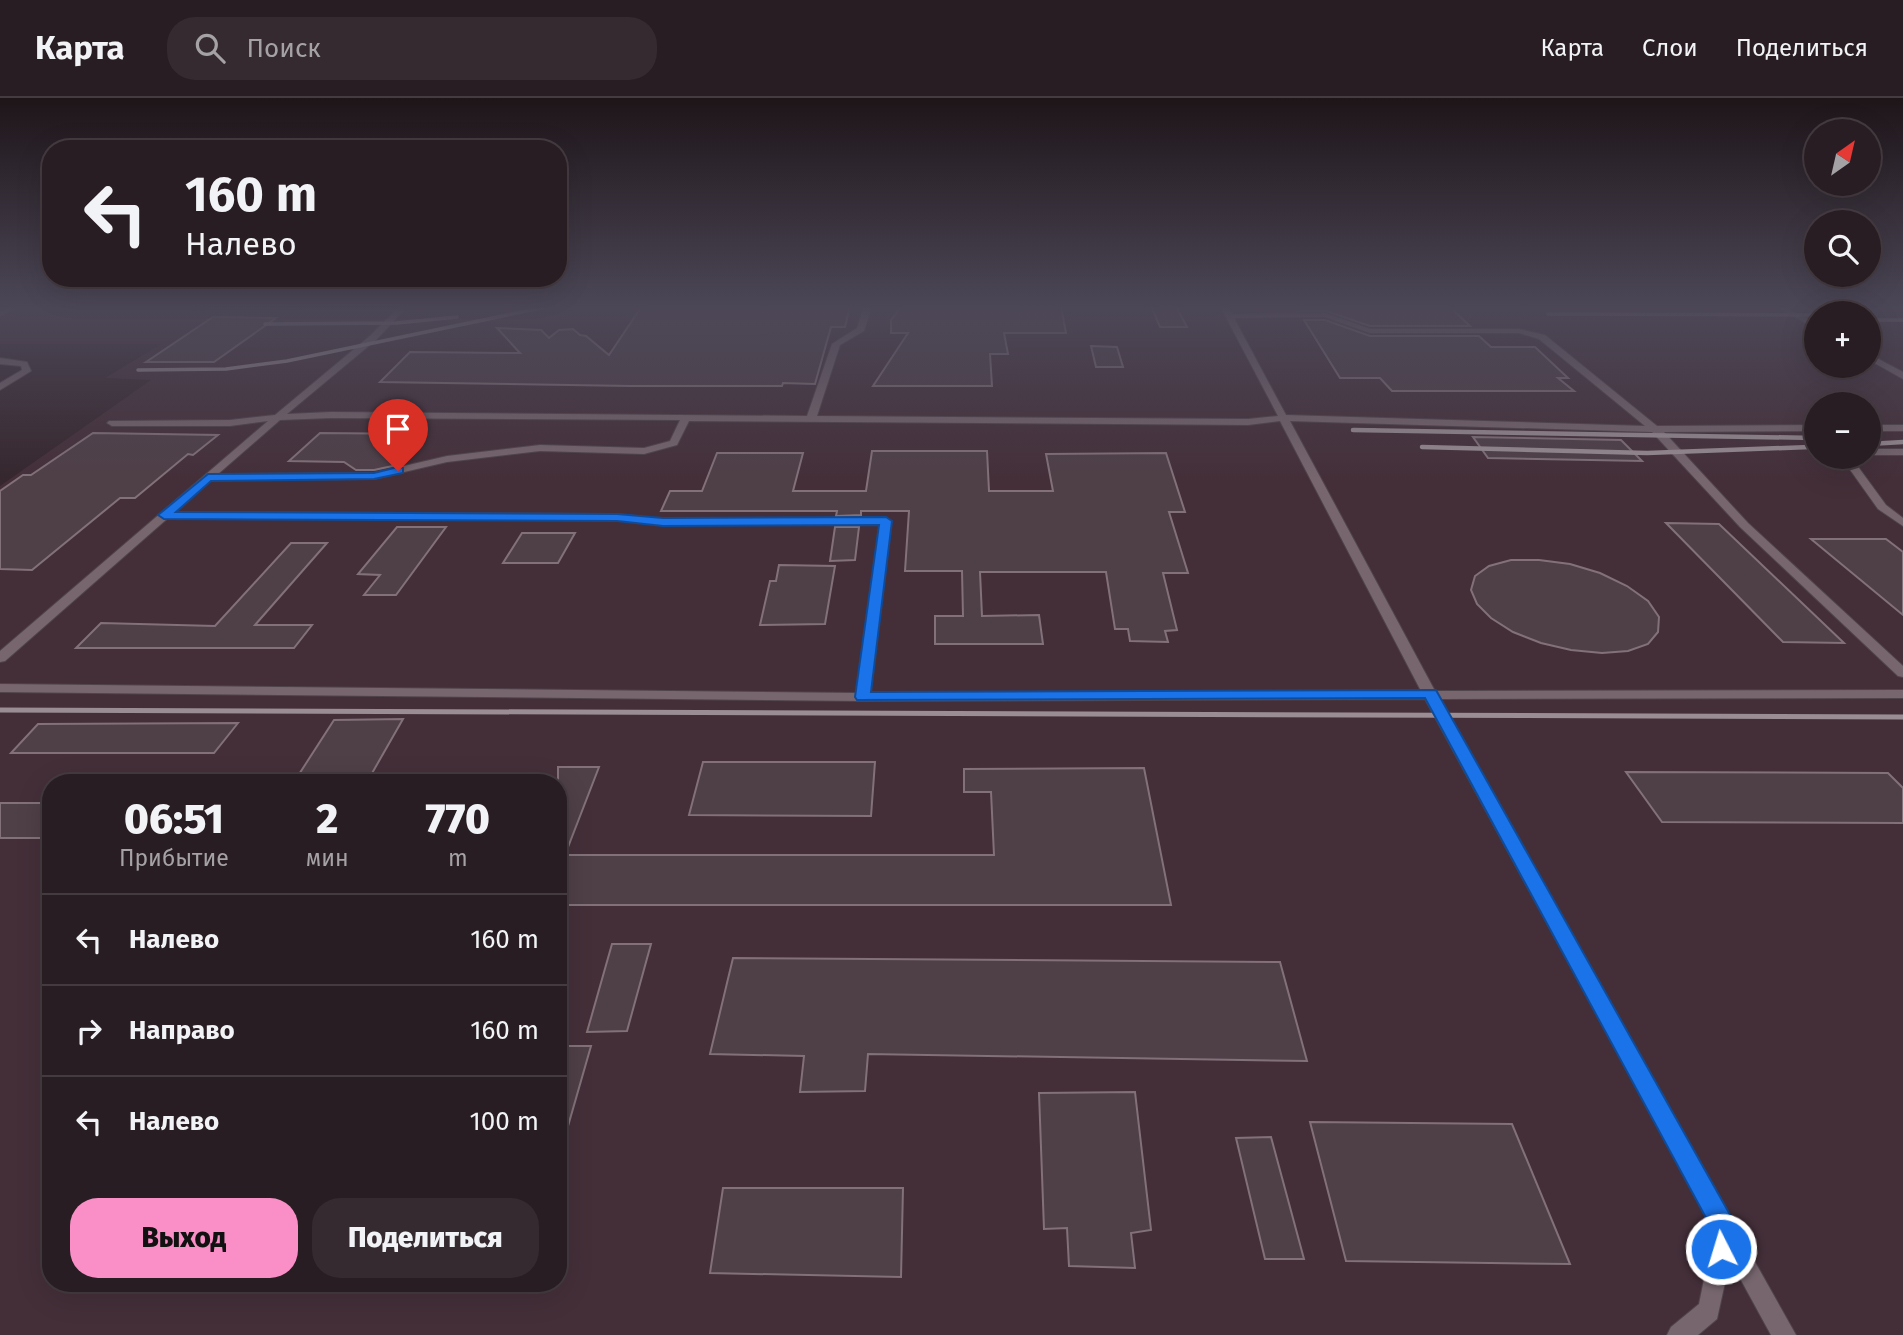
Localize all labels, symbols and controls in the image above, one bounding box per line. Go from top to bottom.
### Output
search box [167,17,657,80]
text: Карта [35,28,125,68]
icon: search [191,29,229,67]
text: Поиск [247,33,321,64]
text: Карта [1540,34,1604,62]
text: Слои [1642,34,1698,62]
text: Поделиться [1736,34,1868,62]
north arrow [1804,119,1881,196]
map controls [1804,119,1881,469]
text: 160 m [185,165,317,224]
icon: left [70,168,161,259]
button: search [1804,210,1881,287]
text: Налево [185,225,297,263]
button: + [1804,301,1881,378]
button: − [1804,392,1881,469]
pin [368,399,428,471]
icon: arrive [379,410,417,448]
text: 06:51 [124,794,224,844]
text: 2 [316,794,338,844]
text: 770 [426,794,490,844]
text: Прибытие [119,844,229,872]
text: мин [306,844,349,872]
text: m [448,844,468,872]
icon: left [70,921,108,959]
text: Налево [129,924,219,955]
text: 160 m [470,924,539,955]
icon: right [70,1012,108,1050]
text: Направо [129,1015,235,1046]
text: 160 m [470,1015,539,1046]
icon: left [70,1103,108,1141]
text: Налево [129,1106,219,1137]
text: 100 m [470,1106,539,1137]
button: Выход [70,1198,298,1278]
button: Поделиться [312,1198,539,1278]
position arrow [1684,1212,1758,1286]

